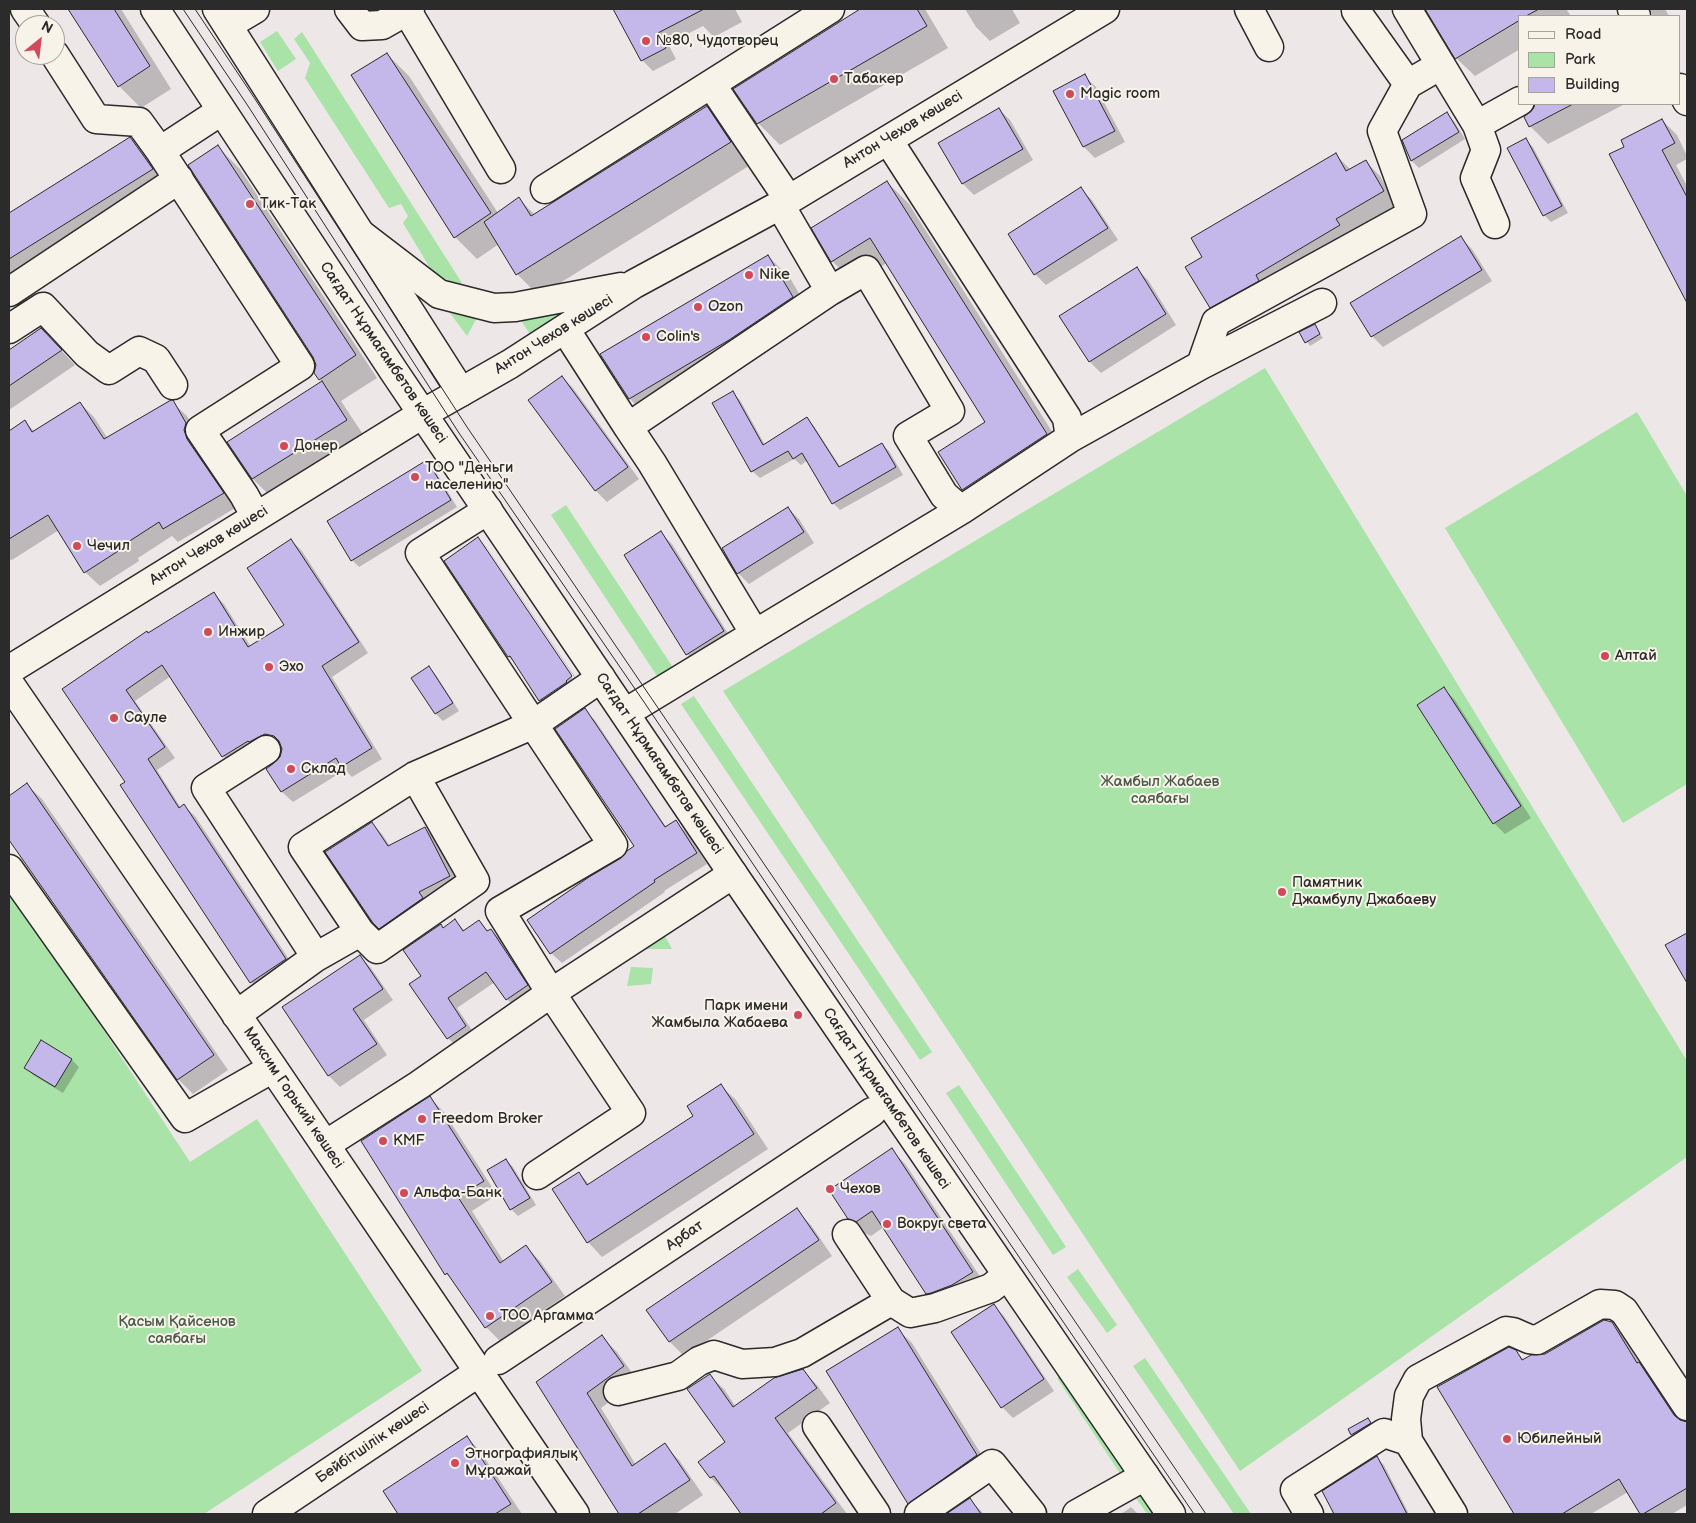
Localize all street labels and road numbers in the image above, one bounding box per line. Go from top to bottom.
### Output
street label: Антон Чехов көшесі [840,87,966,173]
street label: Сағдат Нұрмағамбетов көшесі [315,259,451,447]
street label: Антон Чехов көшесі [491,291,617,379]
street label: Антон Чехов көшесі [146,502,272,590]
street label: Сағдат Нұрмағамбетов көшесі [591,670,727,858]
street label: Сағдат Нұрмағамбетов көшесі [818,1005,954,1193]
street label: Максим Горький көшесі [239,1024,347,1172]
street label: Арбат [663,1217,707,1255]
street label: Бейбітшілік көшесі [313,1398,433,1488]

